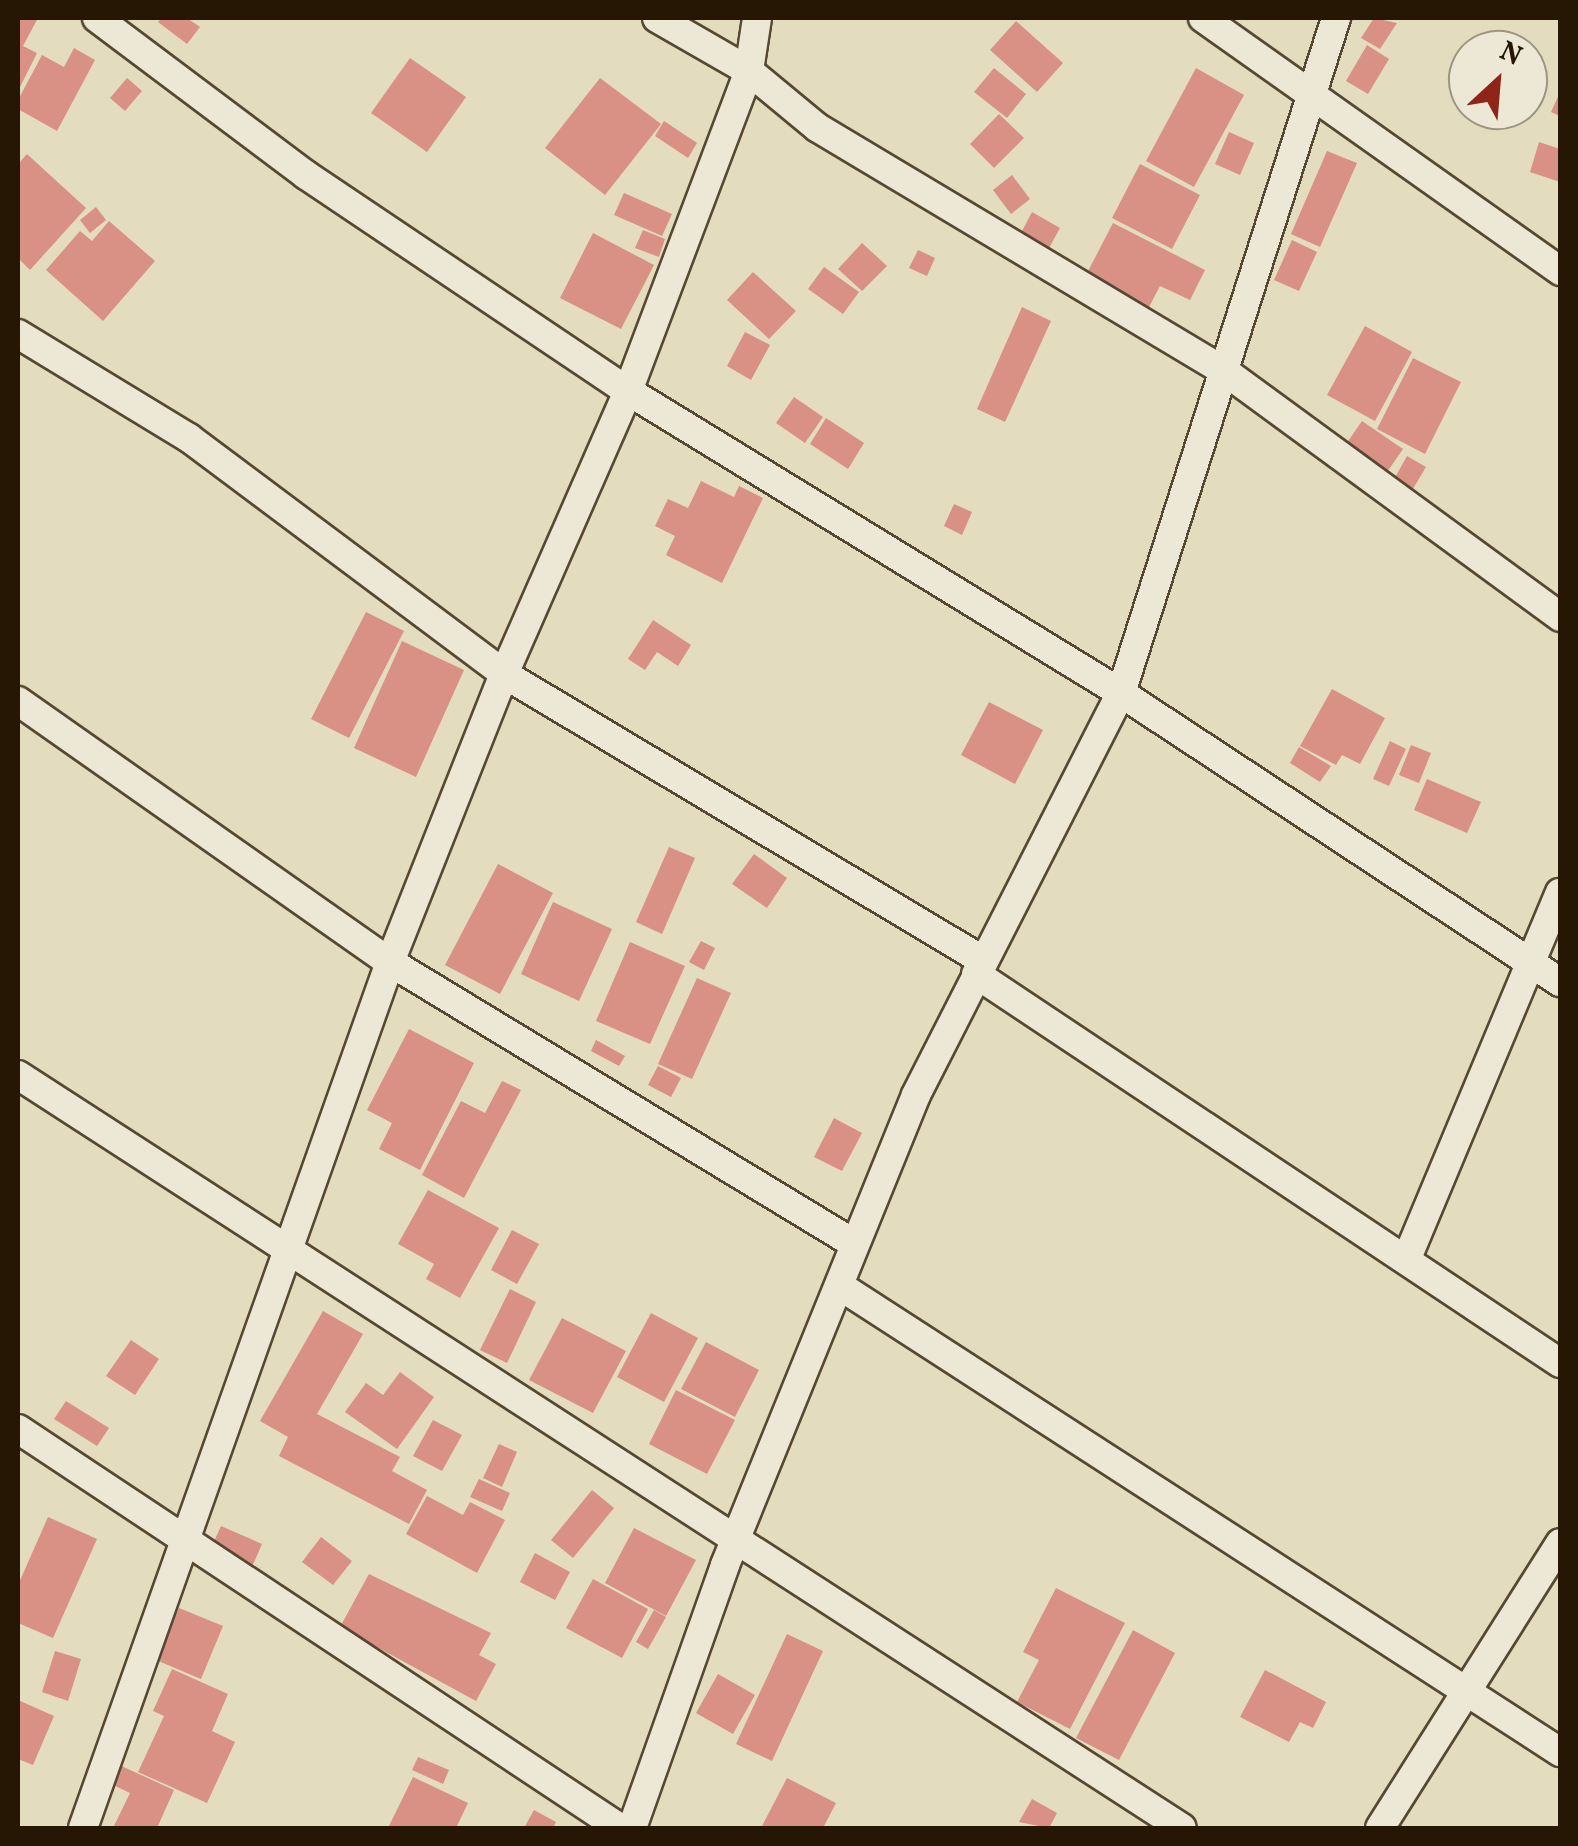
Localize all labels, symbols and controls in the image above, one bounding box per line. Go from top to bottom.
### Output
north arrow [1448,30,1548,130]
text: N [1493,32,1528,76]

